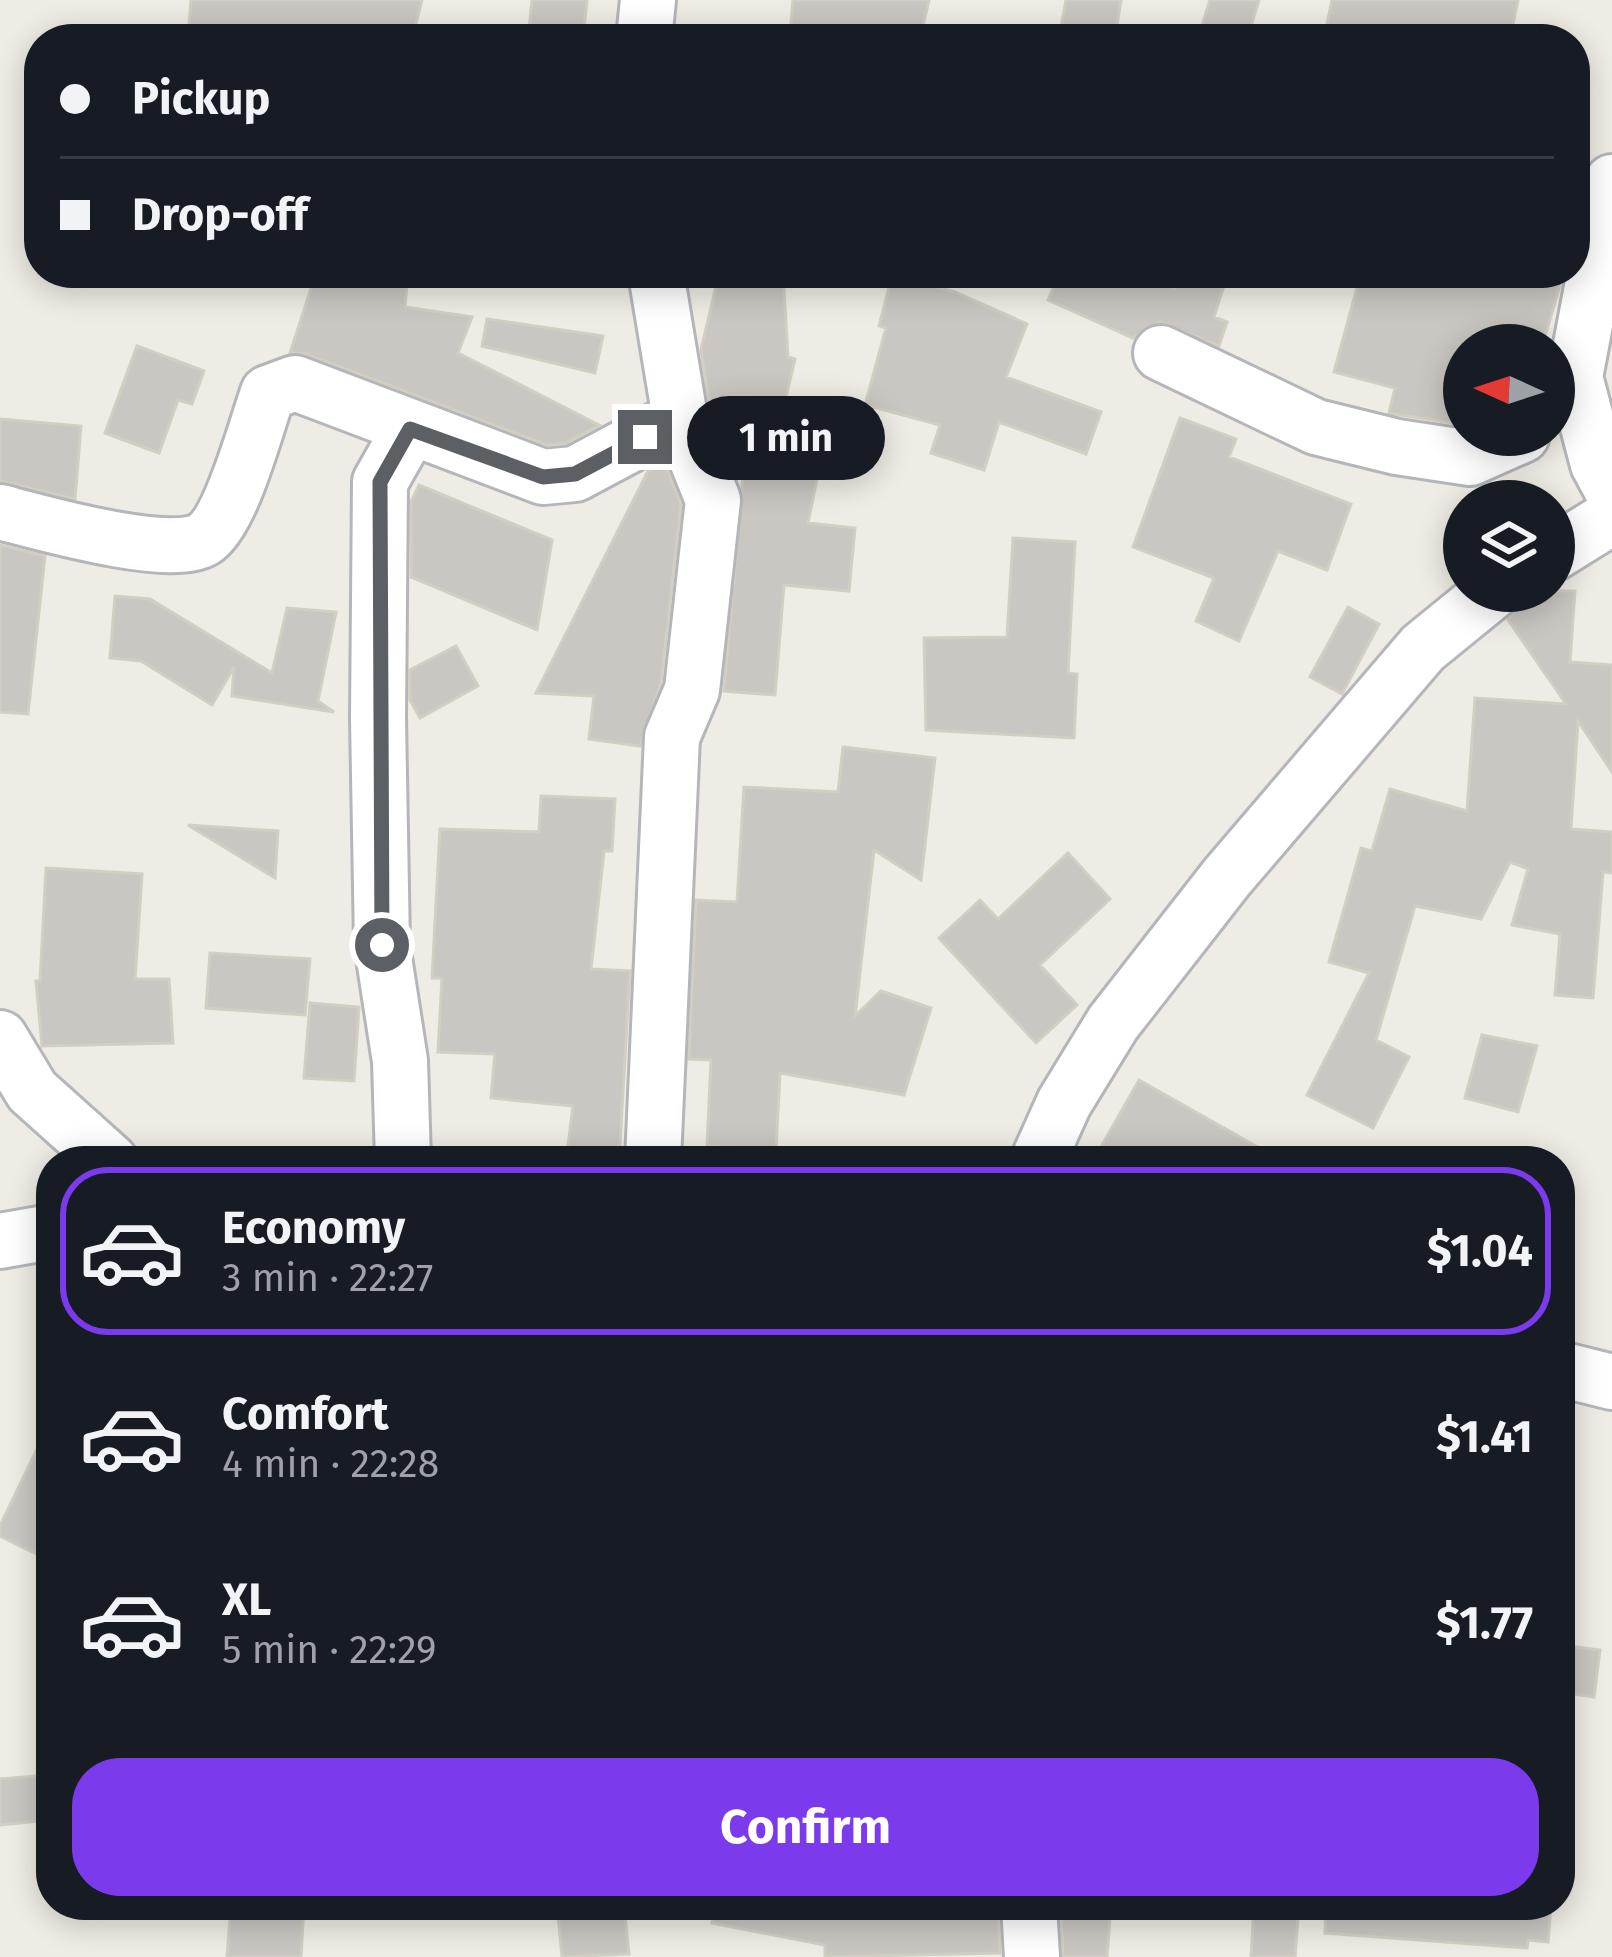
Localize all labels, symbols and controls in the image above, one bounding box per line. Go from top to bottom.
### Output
text: Pickup [132,72,270,126]
text: Drop-off [132,188,308,242]
north arrow [1443,324,1575,456]
map controls [1443,324,1575,612]
callout: 1 min [687,395,885,479]
route end [618,410,672,464]
text: 1 min [739,415,833,461]
button: layers [1443,480,1575,612]
route start [355,918,409,972]
icon: car [78,1197,186,1305]
text: Economy [222,1201,405,1255]
text: $1.04 [1427,1224,1533,1278]
text: 3 min · 22:27 [222,1255,433,1301]
icon: car [78,1383,186,1491]
text: Comfort [222,1387,389,1441]
text: $1.41 [1436,1410,1533,1464]
text: 4 min · 22:28 [222,1441,439,1487]
icon: car [78,1569,186,1677]
text: XL [222,1573,271,1627]
text: $1.77 [1436,1596,1533,1650]
text: 5 min · 22:29 [222,1627,437,1673]
button: Confirm [72,1758,1539,1896]

